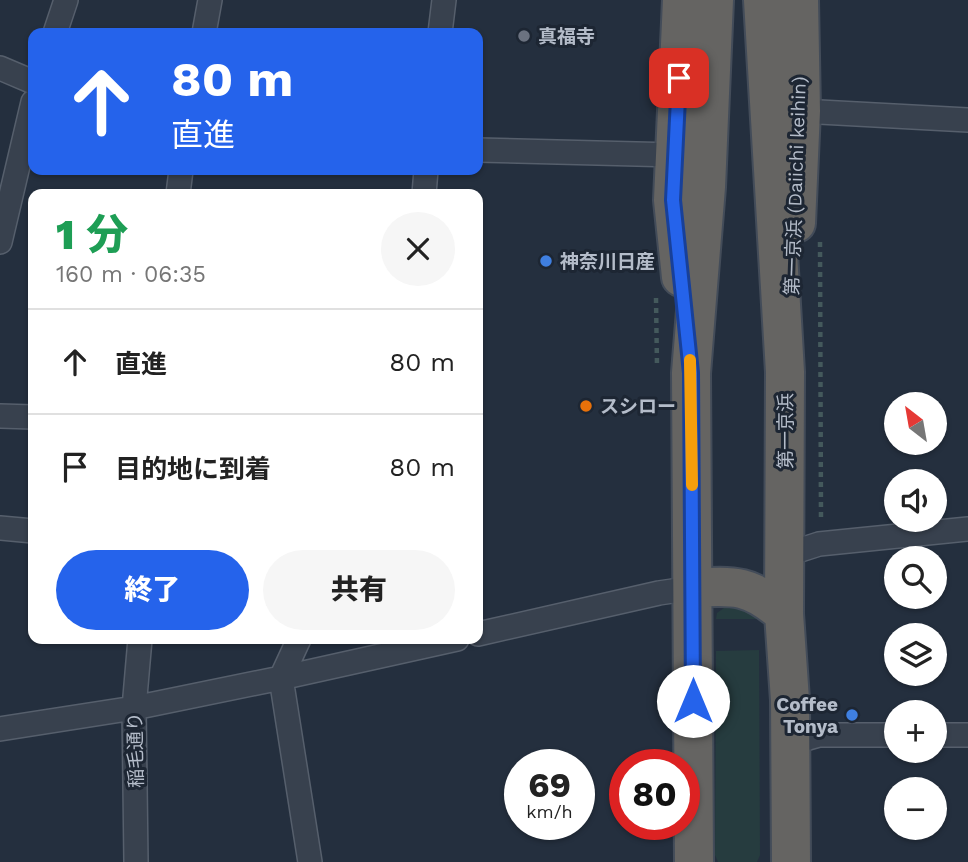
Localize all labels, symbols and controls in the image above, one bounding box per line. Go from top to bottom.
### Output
place label: 真福寺 [538,25,595,48]
marker: 真福寺 [516,28,532,44]
pin [649,48,709,108]
text: 80 m [171,50,293,108]
icon: ahead [56,56,147,147]
icon: arrive [660,59,698,97]
street label: 第一京浜 (Daiichi keihin) [780,76,811,296]
text: 直進 [171,116,235,154]
text: 1 分 [56,210,128,259]
button: close [381,212,455,286]
place label: 神奈川日産 [560,250,655,273]
marker: 神奈川日産 [538,253,554,269]
text: 160 m · 06:35 [56,261,206,288]
icon: ahead [56,343,94,381]
text: 80 m [389,347,455,377]
text: 直進 [115,349,167,379]
north arrow [884,392,947,455]
map controls [884,392,947,840]
street label: 第一京浜 [774,393,797,469]
place label: スシロー [600,395,676,418]
marker: スシロー [578,398,594,414]
icon: arrive [56,448,94,486]
text: 80 m [389,452,455,482]
text: 目的地に到着 [115,454,271,484]
button: sound [884,469,947,532]
button: search [884,546,947,609]
button: 終了 [56,550,249,630]
button: 共有 [263,550,455,630]
button: layers [884,623,947,686]
position arrow [656,664,730,738]
place label: Coffee Tonya [776,693,838,738]
button: + [884,700,947,763]
marker: Coffee Tonya [844,707,860,723]
street label: 稲毛通り [123,712,148,788]
speed limit sign: 80 [609,749,700,840]
text: 69 [528,764,571,806]
button: − [884,777,947,840]
text: km/h [526,801,573,822]

